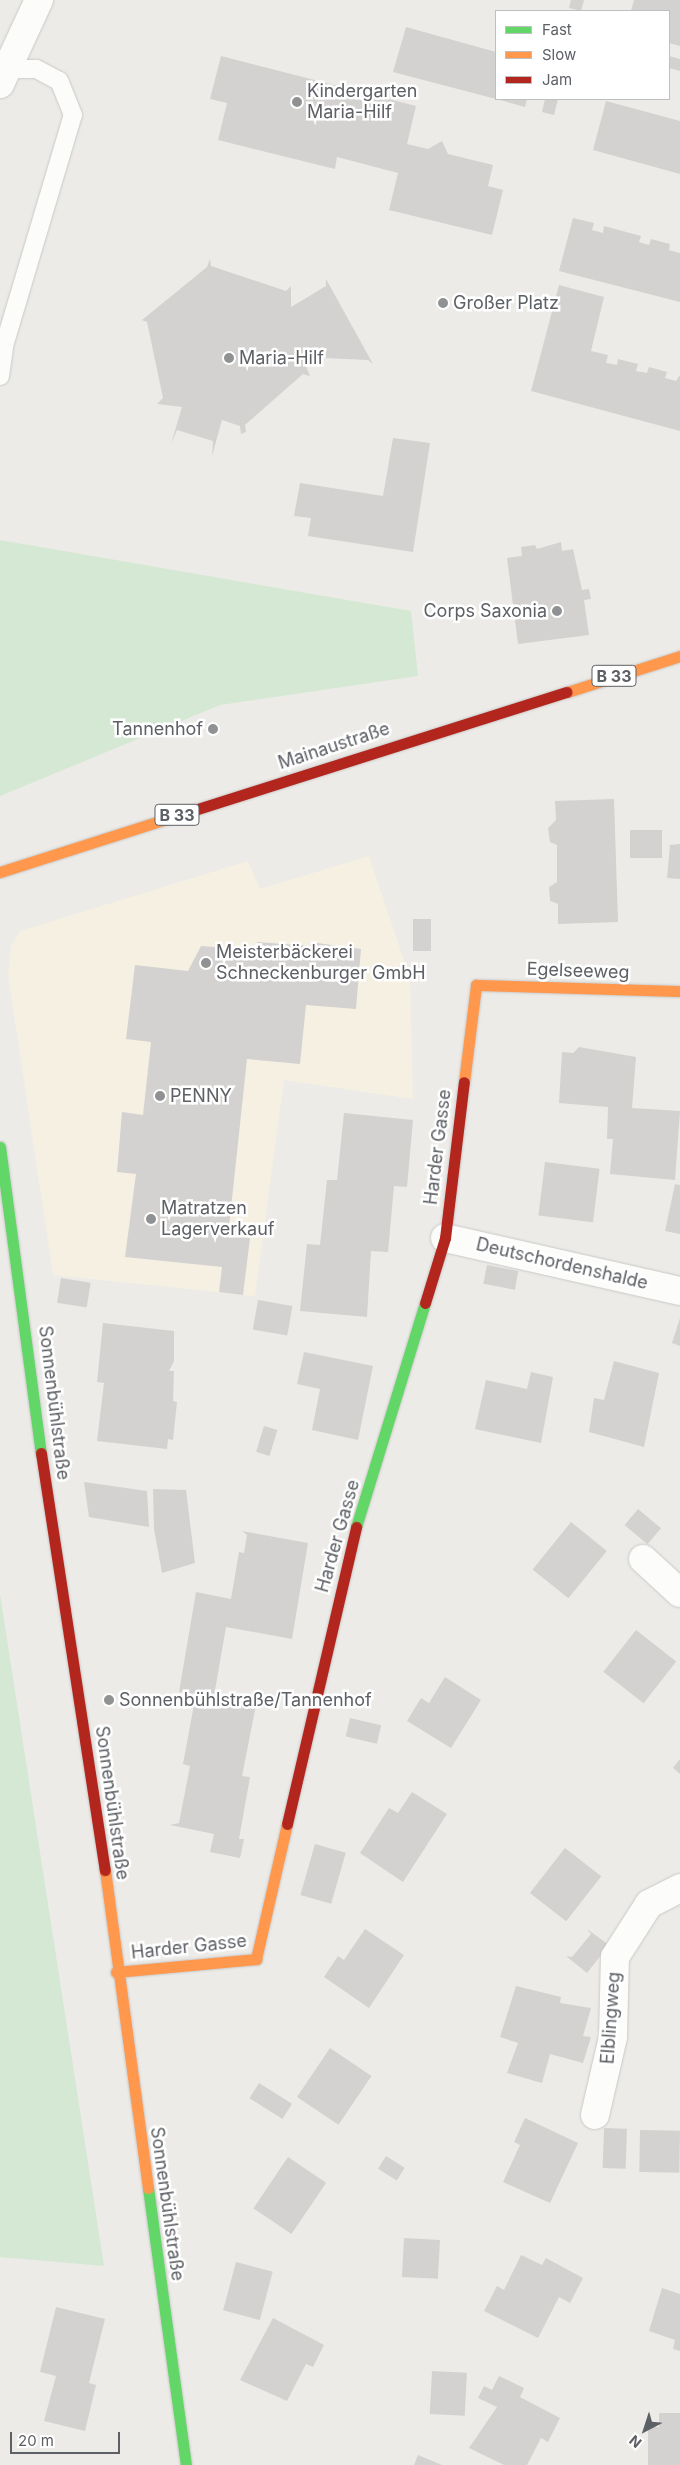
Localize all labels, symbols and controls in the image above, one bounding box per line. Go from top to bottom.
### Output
legend [495,10,670,100]
text: Fast [542,20,572,39]
text: Slow [542,45,576,64]
text: Jam [542,70,572,89]
place label: Kindergarten Maria-Hilf [307,81,417,124]
marker: Kindergarten Maria-Hilf [291,96,303,108]
place label: Großer Platz [453,292,559,314]
marker: Großer Platz [437,297,449,309]
place label: Maria-Hilf [239,347,324,369]
marker: Maria-Hilf [223,352,235,364]
place label: Corps Saxonia [423,600,547,622]
marker: Corps Saxonia [551,605,563,617]
road number: B 33 [590,662,638,689]
place label: Tannenhof [112,718,203,740]
street label: Mainaustraße [276,718,392,774]
marker: Tannenhof [207,723,219,735]
road number: B 33 [153,802,201,828]
place label: Meisterbäckerei Schneckenburger GmbH [216,942,426,984]
marker: Meisterbäckerei Schneckenburger GmbH [200,957,212,969]
street label: Egelseeweg [526,958,630,984]
place label: PENNY [170,1085,232,1107]
street label: Harder Gasse [420,1088,456,1206]
marker: PENNY [154,1090,166,1102]
place label: Matratzen Lagerverkauf [161,1198,274,1240]
marker: Matratzen Lagerverkauf [145,1213,157,1225]
street label: Deutschordenshalde [474,1234,650,1294]
street label: Sonnenbühlstraße [34,1325,74,1481]
street label: Harder Gasse [312,1477,364,1595]
place label: Sonnenbühlstraße/Tannenhof [119,1689,372,1711]
marker: Sonnenbühlstraße/Tannenhof [103,1694,115,1706]
street label: Sonnenbühlstraße [91,1725,133,1881]
street label: Harder Gasse [130,1930,248,1964]
street label: Elblingweg [597,1971,625,2065]
street label: Sonnenbühlstraße [146,2126,188,2282]
north arrow [620,2405,670,2455]
scale bar [12,2422,122,2454]
text: 20 m [18,2431,54,2450]
text: N [625,2432,645,2452]

